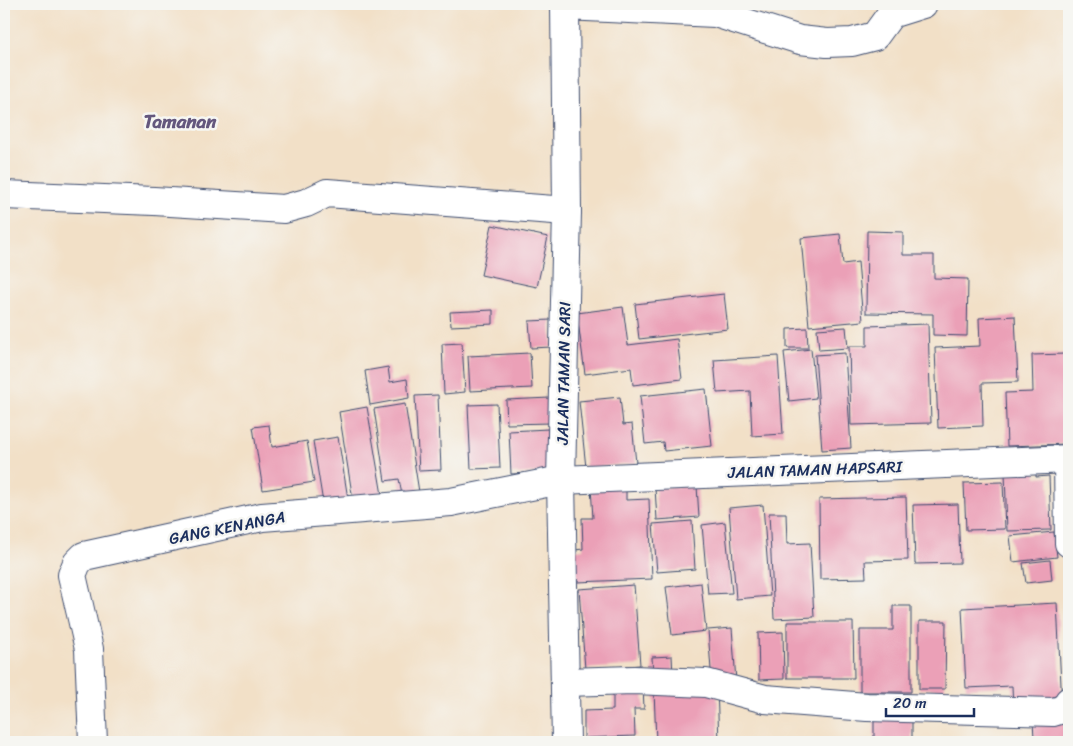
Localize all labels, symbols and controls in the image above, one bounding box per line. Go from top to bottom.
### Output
district label: Tamanan [144,105,217,138]
street label: JALAN TAMAN SARI [548,301,579,446]
street label: JALAN TAMAN HAPSARI [726,452,904,487]
street label: GANG KENANGA [167,502,288,553]
scale bar [886,686,973,718]
text: 20 m [893,690,927,716]

